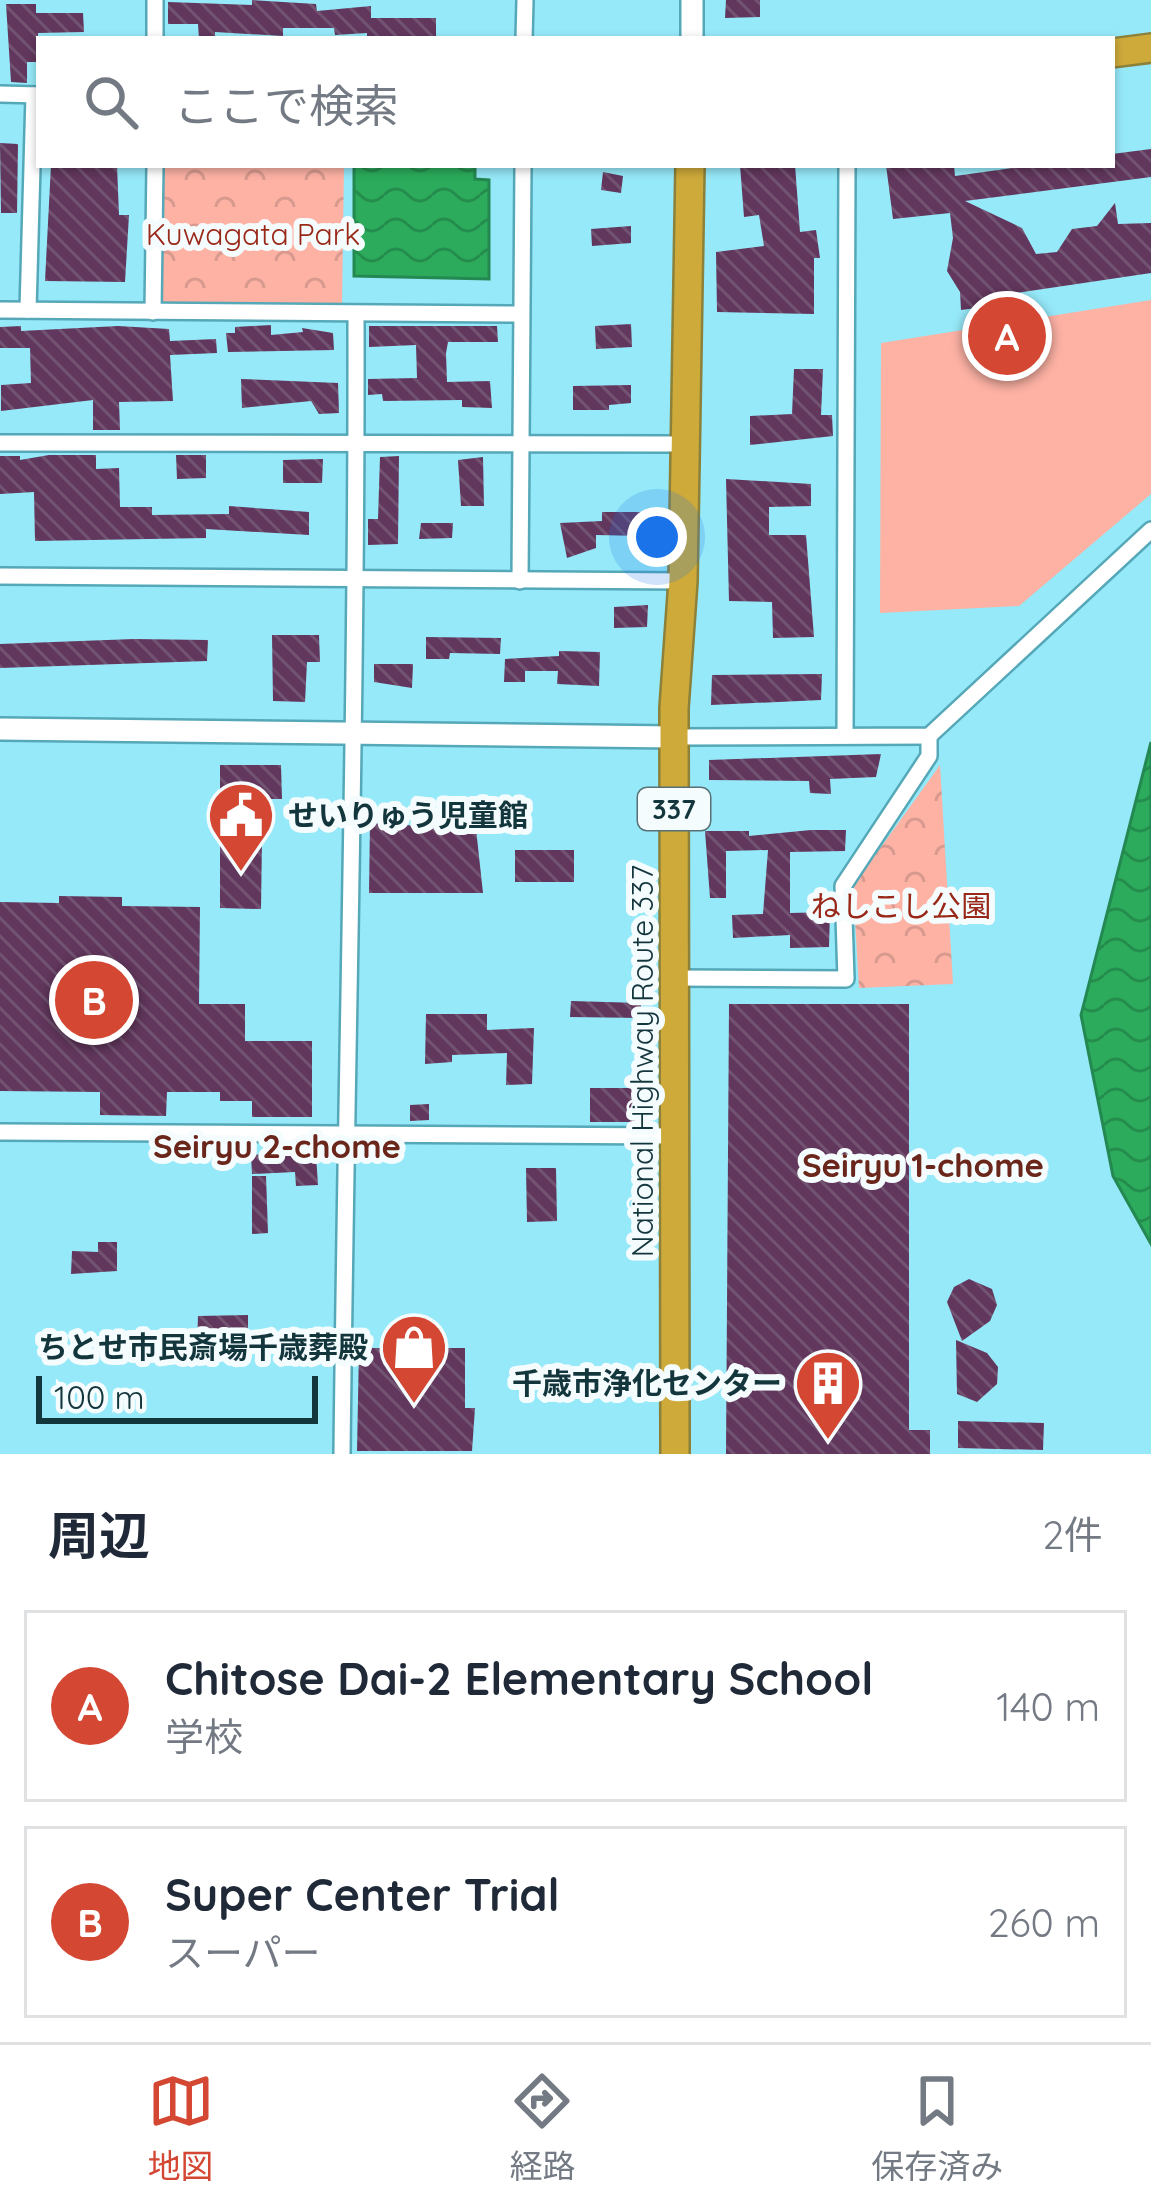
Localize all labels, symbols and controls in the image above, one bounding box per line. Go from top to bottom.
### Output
search box [36,36,1115,168]
icon: search [78,69,144,135]
text: ここで検索 [174,77,399,133]
park label: Kuwagata Park [146,215,360,253]
pin: A [968,291,1046,381]
your location [627,507,687,567]
public building icon: せいりゅう児童館 [206,780,276,874]
road number: 337 [638,788,710,830]
place label: せいりゅう児童館 [288,796,528,834]
street label: National Highway Route 337 [623,865,661,1257]
park label: ねしこし公園 [811,887,991,925]
pin: B [55,955,133,1045]
district label: Seiryu 2-chome [153,1125,401,1166]
district label: Seiryu 1-chome [802,1144,1044,1185]
shop icon: ちとせ市民斎場千歳葬殿 [379,1312,449,1406]
place label: ちとせ市民斎場千歳葬殿 [38,1328,368,1366]
building icon: 千歳市浄化センター [793,1348,863,1442]
place label: 千歳市浄化センター [512,1364,782,1402]
scale bar [36,1370,318,1423]
text: 100 m [54,1376,145,1417]
text: 周辺 [48,1503,150,1567]
text: 2件 [1042,1510,1103,1559]
text: Chitose Dai-2 Elementary School [165,1650,873,1706]
text: A [78,1682,102,1731]
text: 140 m [996,1682,1100,1731]
text: 学校 [165,1712,243,1761]
text: Super Center Trial [165,1866,560,1922]
text: B [77,1898,103,1947]
text: 260 m [988,1898,1100,1947]
text: スーパー [165,1928,321,1977]
tab: 地図 [148,2068,214,2188]
tab: 経路 [509,2068,575,2188]
tab: 保存済み [871,2068,1003,2188]

